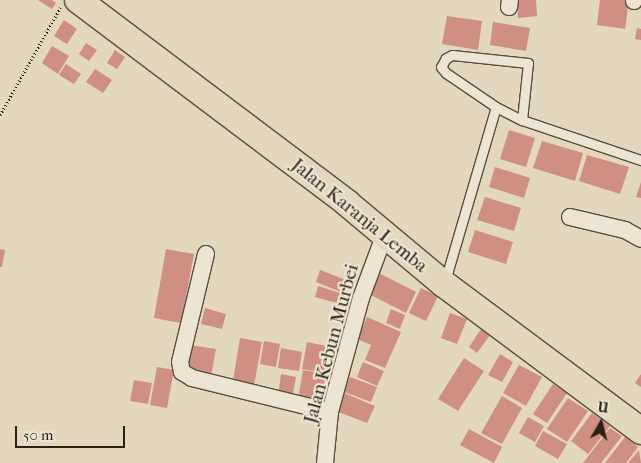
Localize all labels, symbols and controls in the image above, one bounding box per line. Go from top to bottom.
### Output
street label: Jalan Karanja Lemba [286,154,432,278]
street label: Jalan Kebun Murbei [300,262,364,426]
north arrow [576,398,626,448]
text: U [597,398,610,417]
scale bar [18,416,128,448]
text: 50 m [23,426,53,444]

